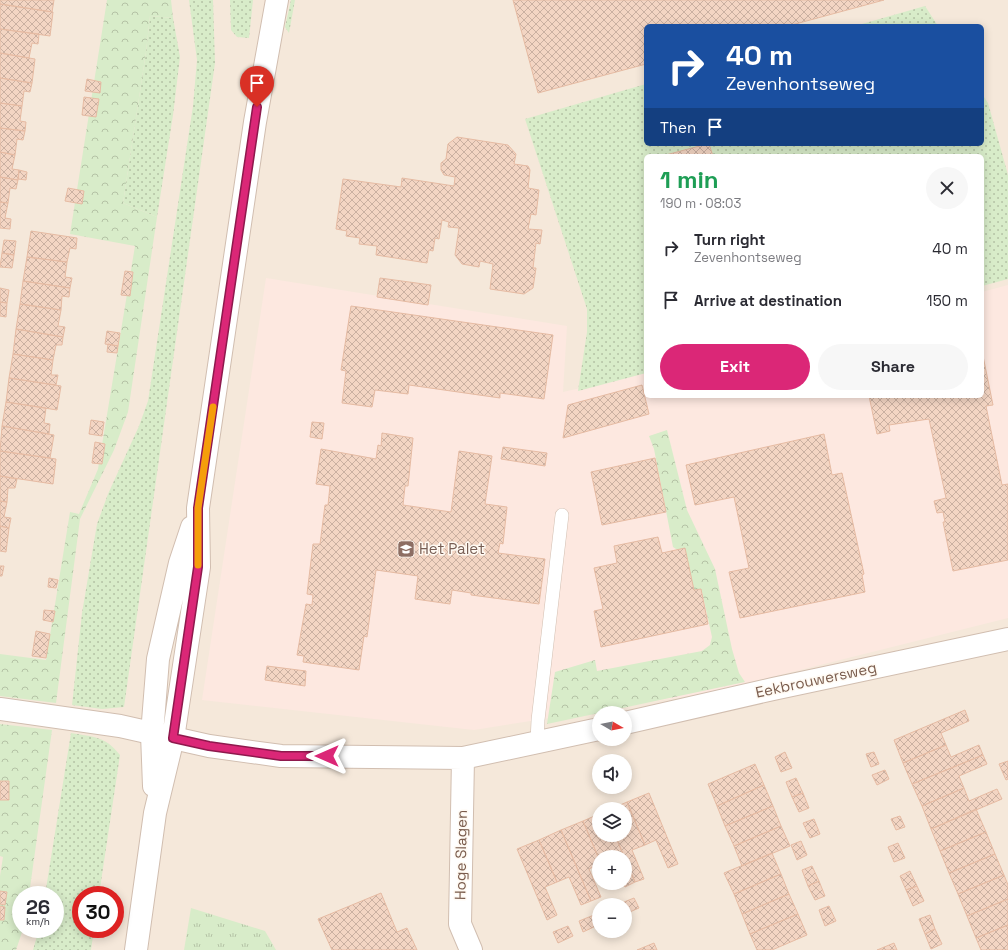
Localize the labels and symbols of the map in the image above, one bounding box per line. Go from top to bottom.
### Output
pin [240,66,274,107]
school or university icon: Het Palet [396,539,416,559]
place label: Het Palet [419,539,485,558]
street label: Eekbrouwersweg [754,657,878,702]
north arrow [592,706,632,746]
position arrow [306,735,348,777]
street label: Hoge Slagen [450,810,471,900]
speed limit sign: 30 [72,886,124,938]

